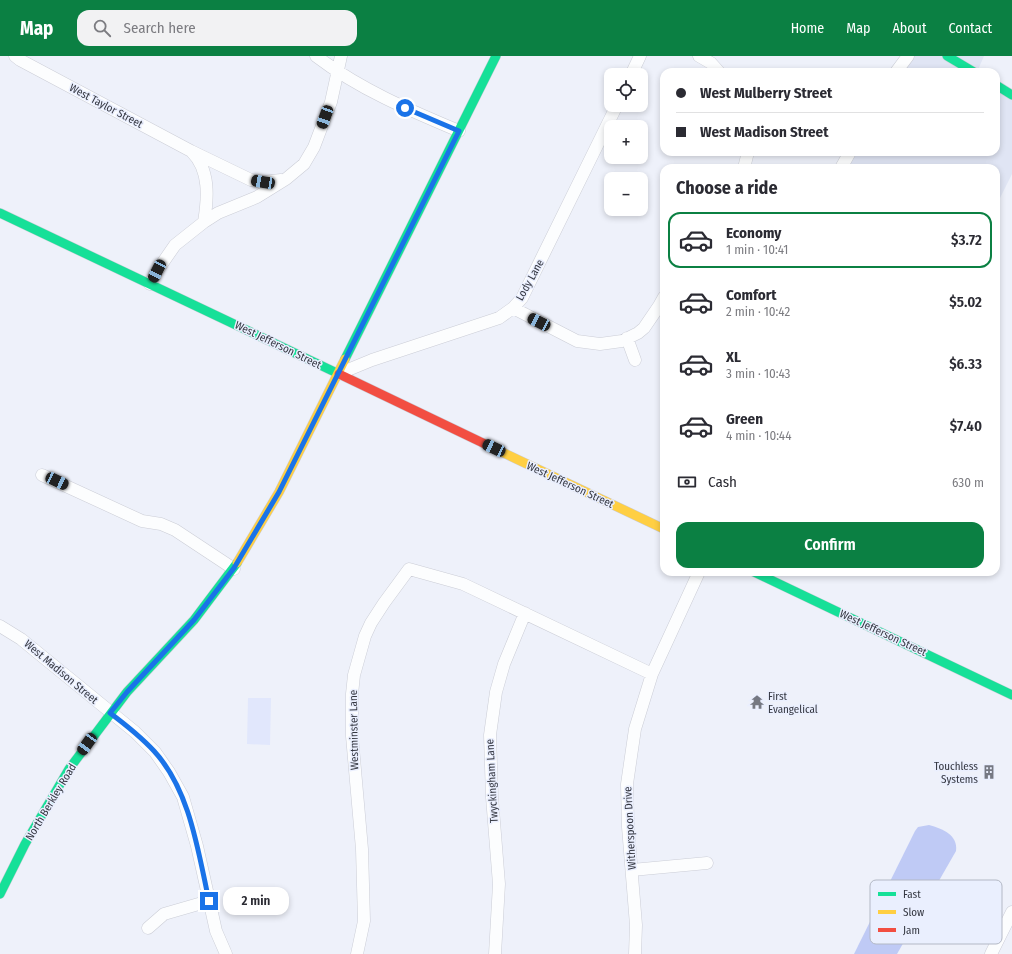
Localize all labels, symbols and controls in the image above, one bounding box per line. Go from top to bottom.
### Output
search box [77,10,357,46]
text: Map [20,17,53,40]
icon: search [91,17,113,39]
text: Search here [123,19,196,37]
text: Home [791,20,824,37]
text: Map [846,20,870,37]
text: About [892,20,927,37]
text: Contact [949,20,992,37]
map controls [604,68,648,216]
button: locate [604,68,648,112]
street label: West Taylor Street [67,81,145,131]
text: West Mulberry Street [700,84,832,102]
route start [396,99,414,117]
car [315,104,335,130]
button: + [604,120,648,164]
text: West Madison Street [700,123,829,141]
button: − [604,172,648,216]
car [250,174,276,190]
text: Choose a ride [676,177,778,199]
icon: car [678,222,714,258]
text: Economy [726,224,781,242]
text: $3.72 [951,231,982,249]
text: 1 min · 10:41 [726,242,788,257]
street label: Lody Lane [513,257,547,303]
car [146,258,168,284]
icon: car [678,284,714,320]
text: Comfort [726,286,777,304]
text: $5.02 [949,293,982,311]
text: 2 min · 10:42 [726,304,790,319]
car [526,311,552,333]
street label: West Jefferson Street [233,318,324,372]
icon: car [678,346,714,382]
text: XL [726,348,741,366]
text: $6.33 [949,355,982,373]
text: 3 min · 10:43 [726,366,790,381]
icon: car [678,408,714,444]
text: Green [726,410,763,428]
text: $7.40 [950,417,982,435]
text: 4 min · 10:44 [726,428,791,443]
car [481,437,507,459]
street label: West Jefferson Street [524,459,616,511]
car [44,470,70,492]
icon: cash [676,471,698,493]
text: Cash [708,473,737,491]
text: 630 m [952,475,984,490]
button: Confirm [676,522,984,568]
street label: West Jefferson Street [837,607,929,659]
street label: West Madison Street [21,637,101,707]
street label: Westminster Lane [347,690,361,770]
place label: First Evangelical [768,690,818,716]
temple icon: First Evangelical [749,694,765,710]
car [75,731,99,757]
street label: Twyckingham Lane [483,739,501,823]
place label: Touchless Systems [934,760,978,786]
street label: North Berkley Road [23,761,79,843]
building icon: Touchless Systems [981,764,997,780]
street label: Witherspoon Drive [621,786,639,870]
legend [870,880,1002,944]
callout: 2 min [223,887,289,915]
text: Fast [903,888,921,901]
route end [200,892,218,910]
text: 2 min [242,893,270,908]
text: Slow [903,906,924,919]
text: Jam [903,924,920,937]

